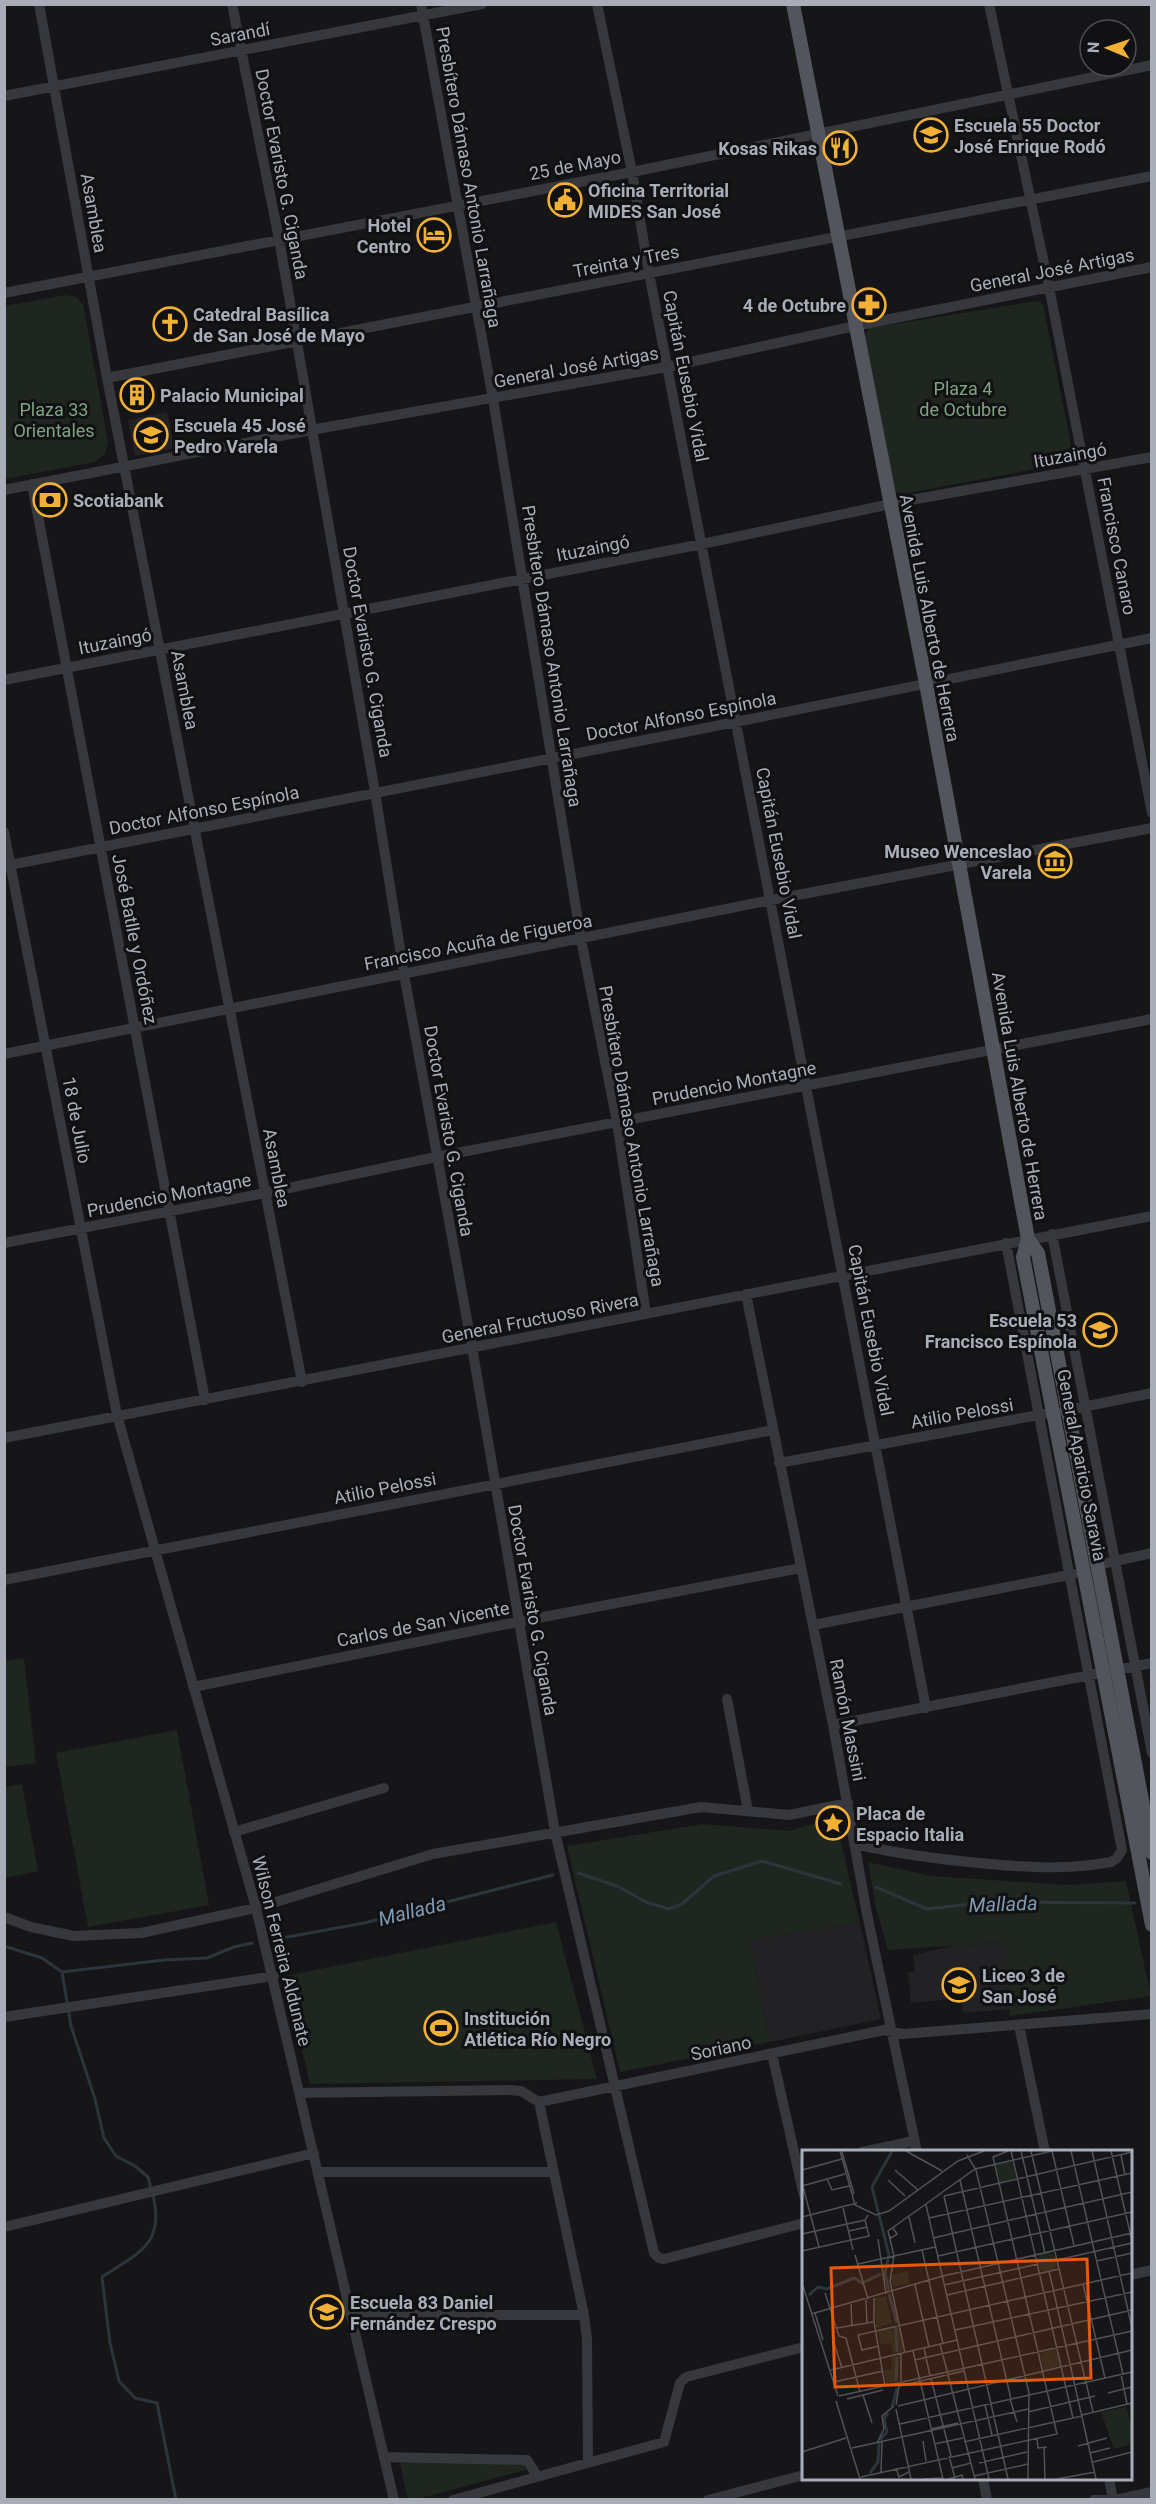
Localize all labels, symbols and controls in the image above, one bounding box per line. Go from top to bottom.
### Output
street label: Sarandí [208,18,272,50]
north arrow [1078,18,1138,78]
street label: Presbítero Dámaso Antonio Larrañaga [432,25,506,329]
text: N [1084,42,1103,53]
street label: Doctor Evaristo G. Ciganda [251,67,313,281]
place label: Escuela 55 Doctor José Enrique Rodó [954,115,1106,157]
school or university icon: Escuela 55 Doctor José Enrique Rodó [913,117,949,153]
restaurant icon: Kosas Rikas [822,130,858,166]
place label: Kosas Rikas [718,138,817,159]
street label: 25 de Mayo [527,146,623,184]
street label: Asamblea [77,172,111,254]
place label: Oficina Territorial MIDES San José [588,180,729,222]
public building icon: Oficina Territorial MIDES San José [547,182,583,218]
place label: Hotel Centro [357,215,411,257]
hotel icon: Hotel Centro [416,217,452,253]
street label: Treinta y Tres [571,240,681,282]
street label: General José Artigas [968,244,1136,296]
pharmacy icon: 4 de Octubre [851,287,887,323]
street label: Capitán Eusebio Vidal [659,288,713,464]
place label: 4 de Octubre [743,295,846,316]
place label: Catedral Basílica de San José de Mayo [193,304,365,346]
church icon: Catedral Basílica de San José de Mayo [152,306,188,342]
street label: General José Artigas [492,342,660,392]
building icon: Palacio Municipal [119,377,155,413]
park label: Plaza 4 de Octubre [919,378,1007,420]
place label: Palacio Municipal [160,385,304,406]
park label: Plaza 33 Orientales [13,399,95,441]
place label: Escuela 45 José Pedro Varela [174,415,306,457]
school or university icon: Escuela 45 José Pedro Varela [133,417,169,453]
street label: Ituzaingó [1032,438,1108,472]
street label: Francisco Canaro [1093,475,1141,617]
bank icon: Scotiabank [32,482,68,518]
place label: Scotiabank [73,490,164,511]
street label: Avenida Luis Alberto de Herrera [896,492,964,744]
street label: Presbítero Dámaso Antonio Larrañaga [518,504,586,808]
street label: Ituzaingó [555,531,631,565]
street label: Doctor Evaristo G. Ciganda [339,545,397,759]
street label: Ituzaingó [77,624,153,658]
street label: Asamblea [167,649,203,731]
street label: Doctor Alfonso Espínola [584,687,778,745]
street label: Capitán Eusebio Vidal [752,765,806,941]
street label: Doctor Alfonso Espínola [107,781,301,839]
place label: Museo Wenceslao Varela [884,841,1032,883]
museum icon: Museo Wenceslao Varela [1037,843,1073,879]
street label: José Batlle y Ordóñez [108,852,162,1026]
street label: Francisco Acuña de Figueroa [362,910,594,974]
street label: Avenida Luis Alberto de Herrera [988,970,1052,1222]
street label: Presbítero Dámaso Antonio Larrañaga [595,984,669,1288]
street label: Doctor Evaristo G. Ciganda [420,1024,478,1238]
street label: Prudencio Montagne [650,1057,818,1109]
street label: 18 de Julio [58,1075,96,1165]
street label: Asamblea [259,1127,295,1209]
street label: Prudencio Montagne [85,1169,253,1221]
street label: Capitán Eusebio Vidal [844,1242,898,1418]
street label: General Fructuoso Rivera [440,1289,640,1347]
place label: Escuela 53 Francisco Espínola [925,1310,1077,1352]
school or university icon: Escuela 53 Francisco Espínola [1082,1312,1118,1348]
street label: General Aparicio Saravia [1053,1367,1111,1563]
street label: Atilio Pelossi [909,1394,1015,1432]
street label: Atilio Pelossi [332,1468,438,1508]
street label: Doctor Evaristo G. Ciganda [504,1503,562,1717]
street label: Carlos de San Vicente [335,1597,511,1651]
street label: Ramón Massini [826,1657,870,1783]
place label: Placa de Espacio Italia [856,1803,964,1845]
place icon: Placa de Espacio Italia [815,1805,851,1841]
street label: Wilson Ferreira Aldunate [248,1854,316,2048]
water label: Mallada [376,1891,448,1931]
water label: Mallada [968,1891,1038,1917]
place label: Liceo 3 de San José [982,1965,1065,2007]
school or university icon: Liceo 3 de San José [941,1967,977,2003]
place label: Institución Atlética Río Negro [464,2008,611,2050]
sports icon: Institución Atlética Río Negro [423,2010,459,2046]
street label: Soriano [689,2031,753,2065]
inset map [802,2150,1132,2480]
place label: Escuela 83 Daniel Fernández Crespo [350,2292,497,2334]
school or university icon: Escuela 83 Daniel Fernández Crespo [309,2294,345,2330]

